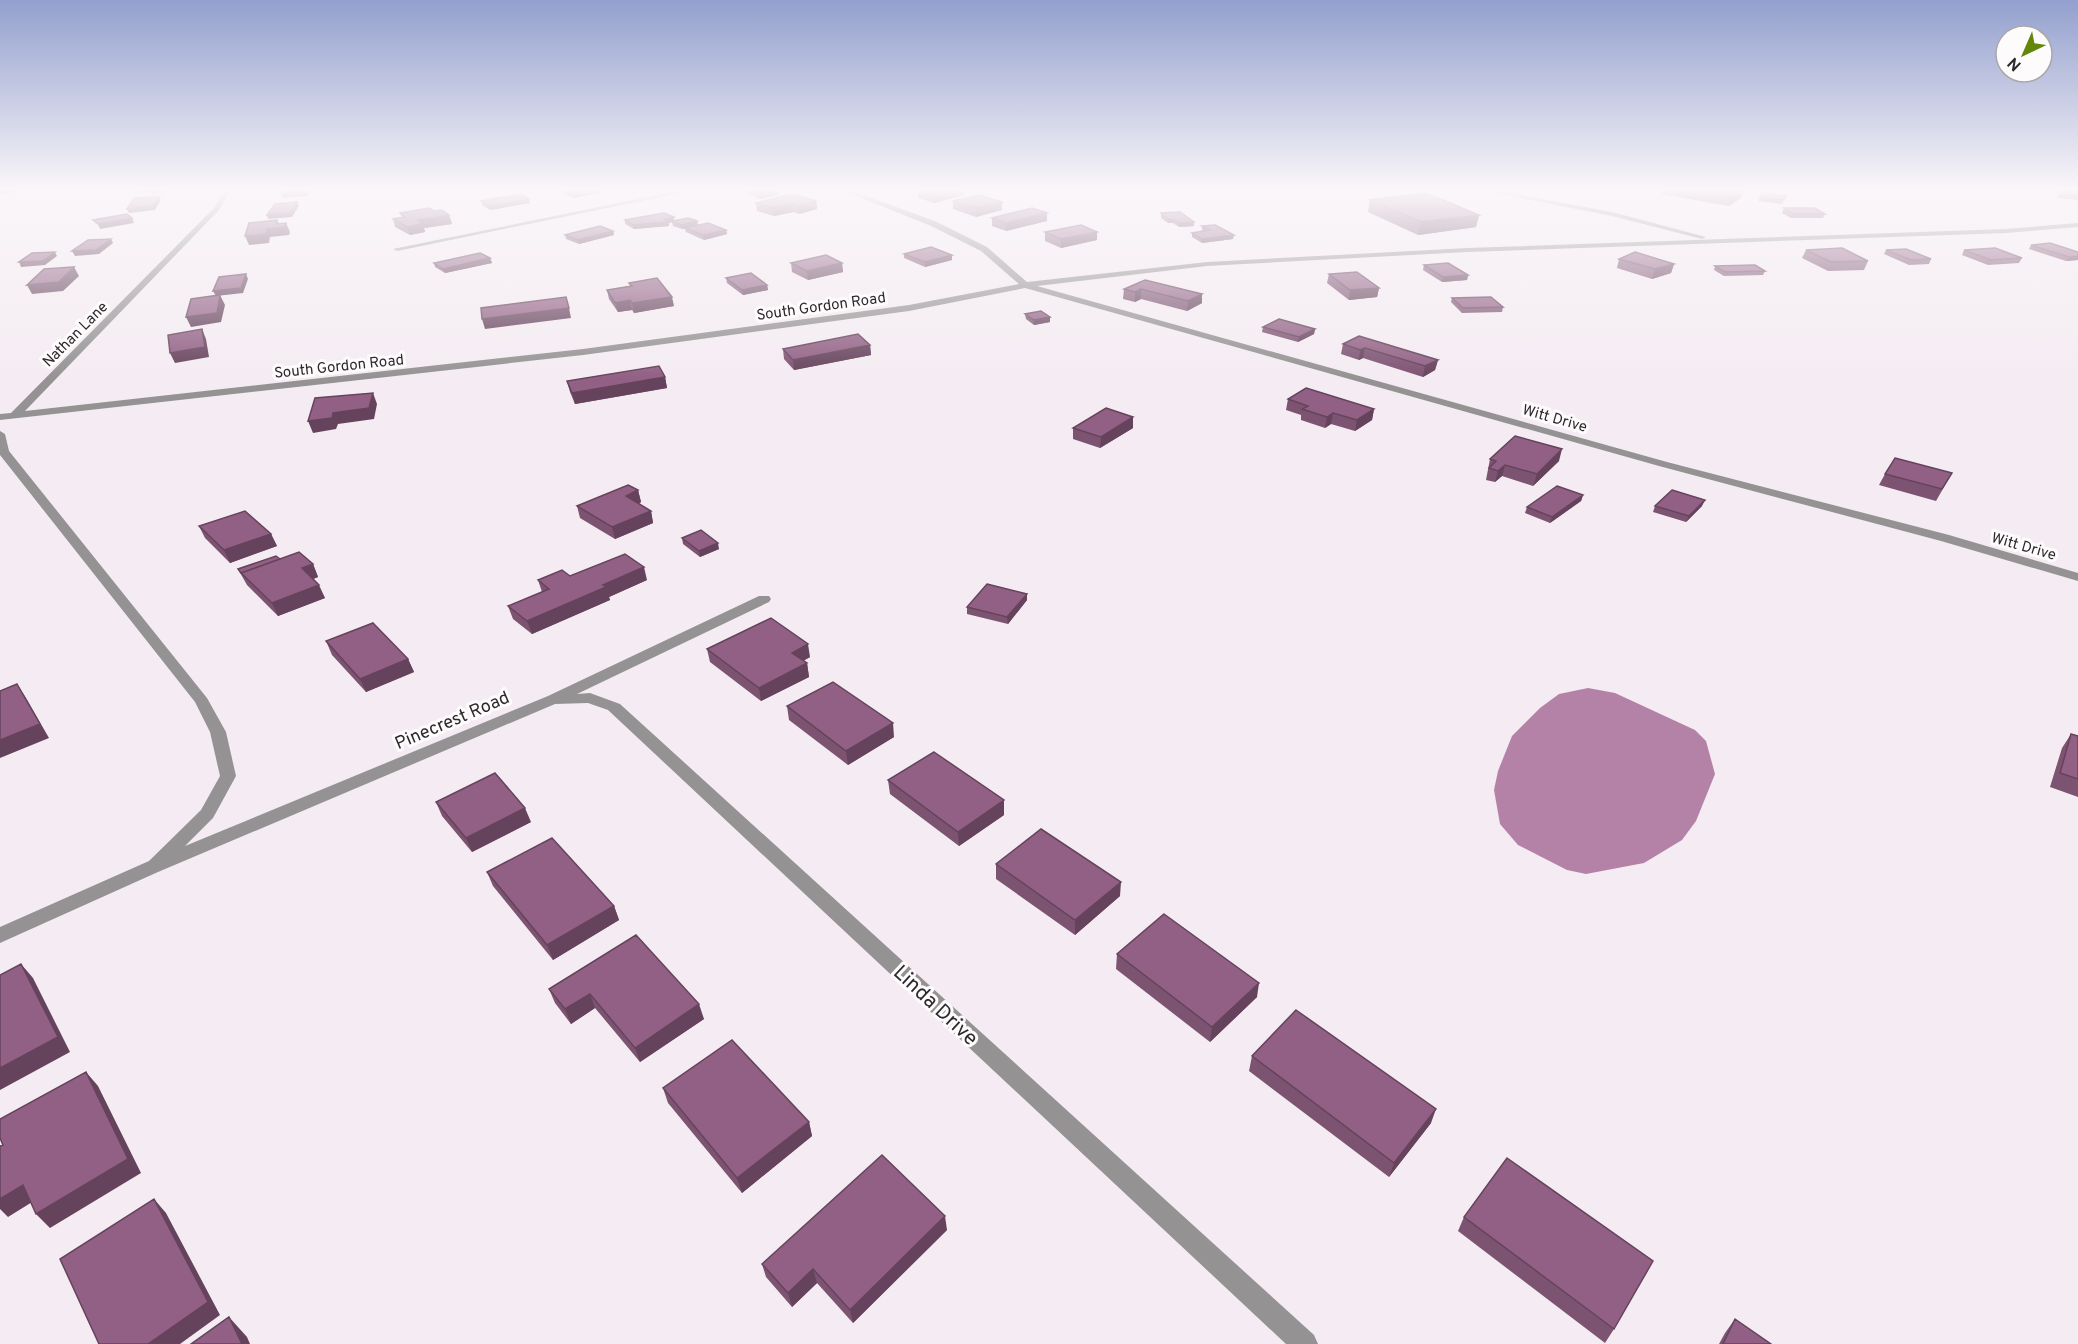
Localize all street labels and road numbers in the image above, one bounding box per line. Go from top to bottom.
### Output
street label: South Gordon Road [755,289,887,326]
street label: Nathan Lane [39,298,113,372]
street label: South Gordon Road [273,351,405,384]
street label: Witt Drive [1520,401,1589,438]
street label: Witt Drive [1989,529,2058,566]
street label: Pinecrest Road [392,687,513,756]
street label: Linda Drive [887,960,983,1052]

